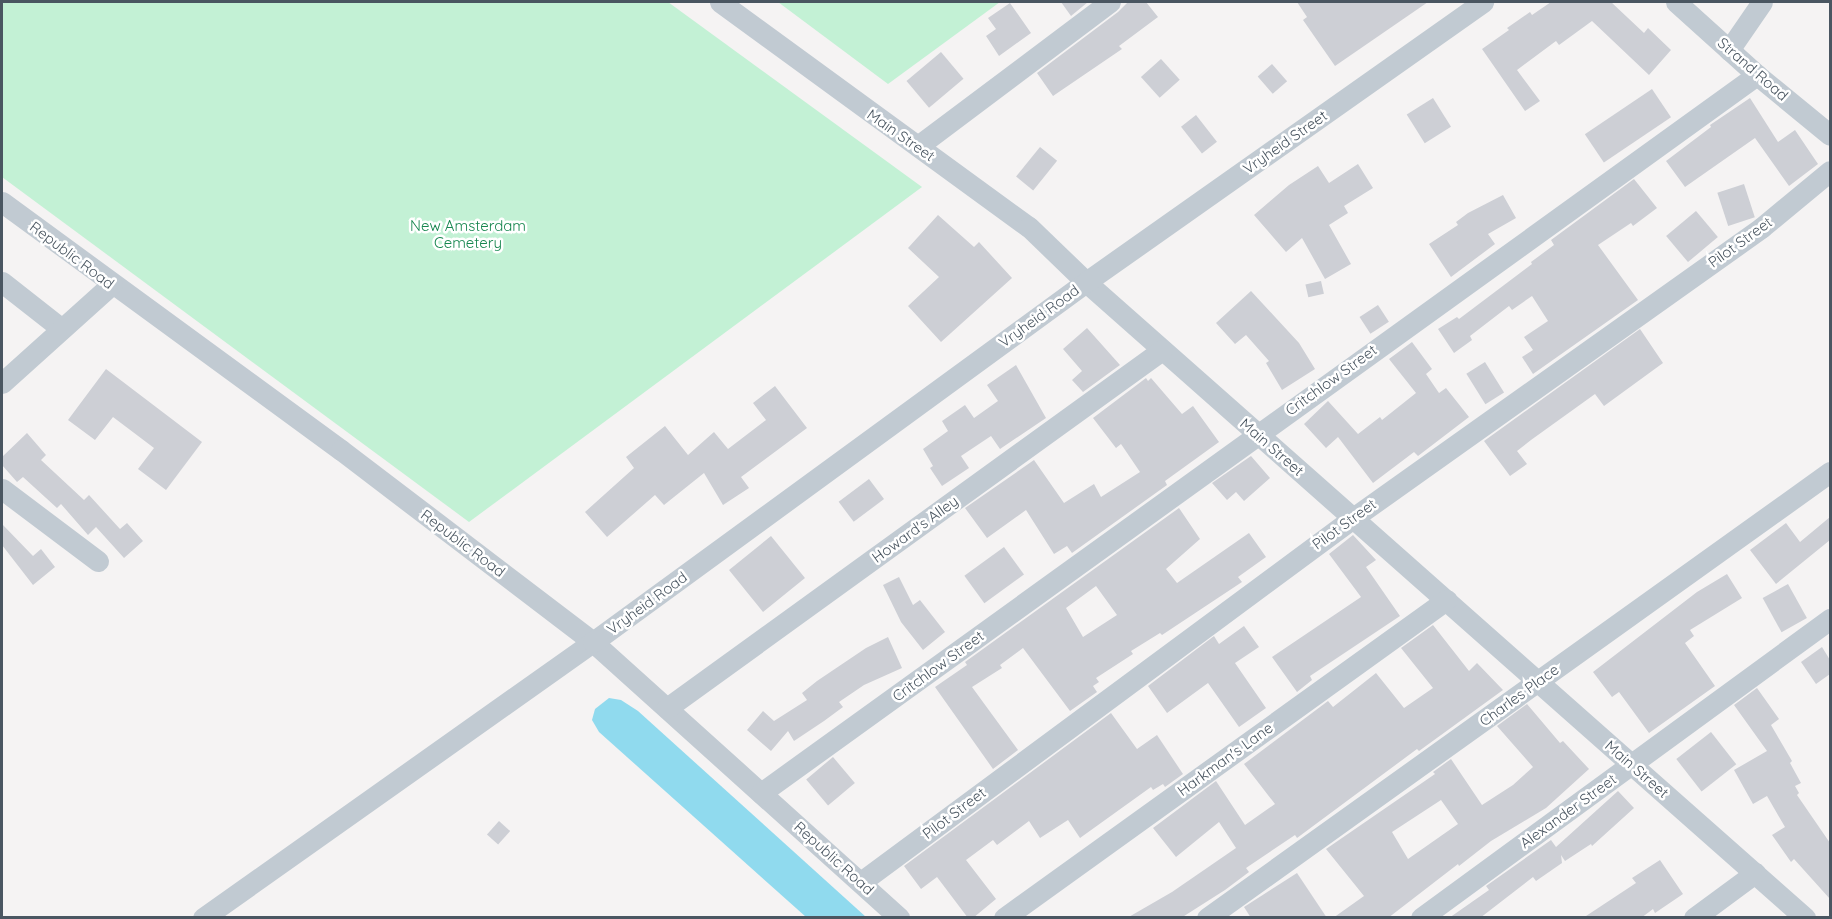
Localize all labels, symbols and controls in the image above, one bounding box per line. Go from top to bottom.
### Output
street label: Strand Road [1714,34,1792,104]
street label: Main Street [864,105,938,165]
street label: Vryheid Street [1240,106,1330,178]
street label: Pilot Street [1704,213,1776,271]
park label: New Amsterdam Cemetery [410,216,526,251]
street label: Republic Road [26,217,118,293]
street label: Vryheid Road [995,281,1083,351]
street label: Critchlow Street [1282,341,1380,419]
street label: Main Street [1236,414,1308,480]
street label: Howard's Alley [868,492,962,566]
street label: Pilot Street [1308,495,1380,553]
street label: Republic Road [417,505,509,581]
street label: Vryheid Road [603,568,691,638]
street label: Critchlow Street [889,627,987,705]
street label: Charles Place [1476,660,1562,730]
street label: Harkman's Lane [1174,718,1276,800]
street label: Main Street [1601,736,1673,802]
street label: Alexander Street [1516,770,1620,852]
street label: Pilot Street [919,783,989,843]
street label: Republic Road [790,818,878,898]

